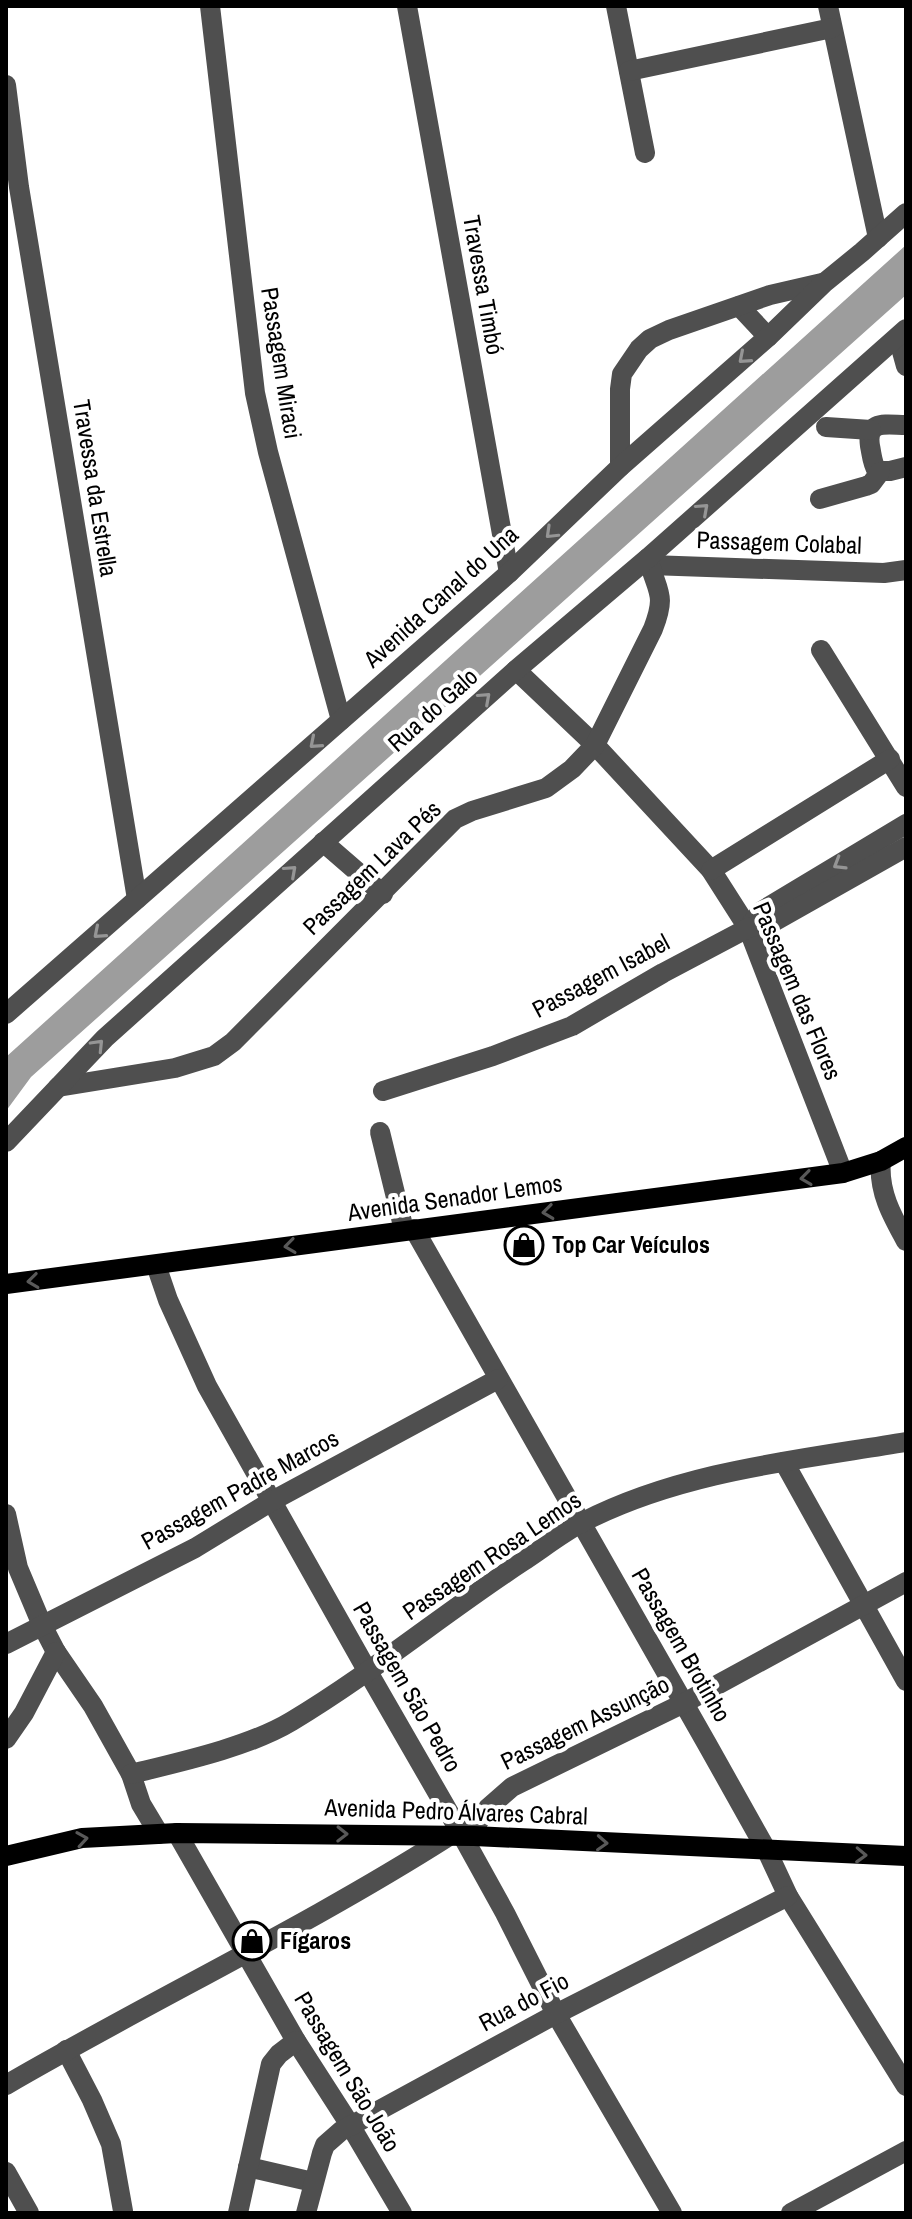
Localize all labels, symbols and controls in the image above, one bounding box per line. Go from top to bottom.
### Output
street label: Travessa Timbó [456,213,512,357]
street label: Passagem Miraci [254,285,310,441]
one-way arrow [738,348,753,363]
street label: Travessa da Estrella [66,397,126,579]
one-way arrow [694,505,709,519]
street label: Avenida Canal do Una [355,518,525,675]
one-way arrow [546,523,560,538]
street label: Passagem Colabal [696,523,862,561]
street label: Rua do Galo [381,660,484,758]
one-way arrow [476,693,491,707]
one-way arrow [310,733,325,748]
street label: Passagem Lava Pés [295,793,447,941]
one-way arrow [833,854,848,870]
one-way arrow [282,866,297,881]
street label: Passagem das Flores [746,897,850,1084]
one-way arrow [93,923,108,937]
street label: Passagem Isabel [526,926,675,1025]
one-way arrow [89,1040,104,1054]
street label: Avenida Senador Lemos [345,1166,564,1228]
one-way arrow [799,1169,813,1186]
one-way arrow [541,1203,554,1220]
shop icon: Top Car Veículos [503,1224,545,1266]
place label: Top Car Veículos [552,1228,710,1260]
one-way arrow [284,1237,297,1254]
one-way arrow [26,1272,40,1289]
street label: Passagem Padre Marcos [135,1422,344,1557]
street label: Passagem Rosa Lemos [396,1483,587,1627]
street label: Passagem Brotinho [625,1562,739,1727]
street label: Passagem São Pedro [346,1596,470,1777]
street label: Passagem Assunção [495,1667,674,1777]
street label: Avenida Pedro Álvares Cabral [323,1790,588,1832]
one-way arrow [336,1826,349,1843]
one-way arrow [75,1831,89,1848]
one-way arrow [596,1834,609,1851]
one-way arrow [855,1846,868,1863]
shop icon: Fígaros [231,1920,273,1962]
place label: Fígaros [280,1924,351,1956]
street label: Rua do Fio [473,1964,574,2038]
street label: Passagem São João [287,1985,408,2158]

